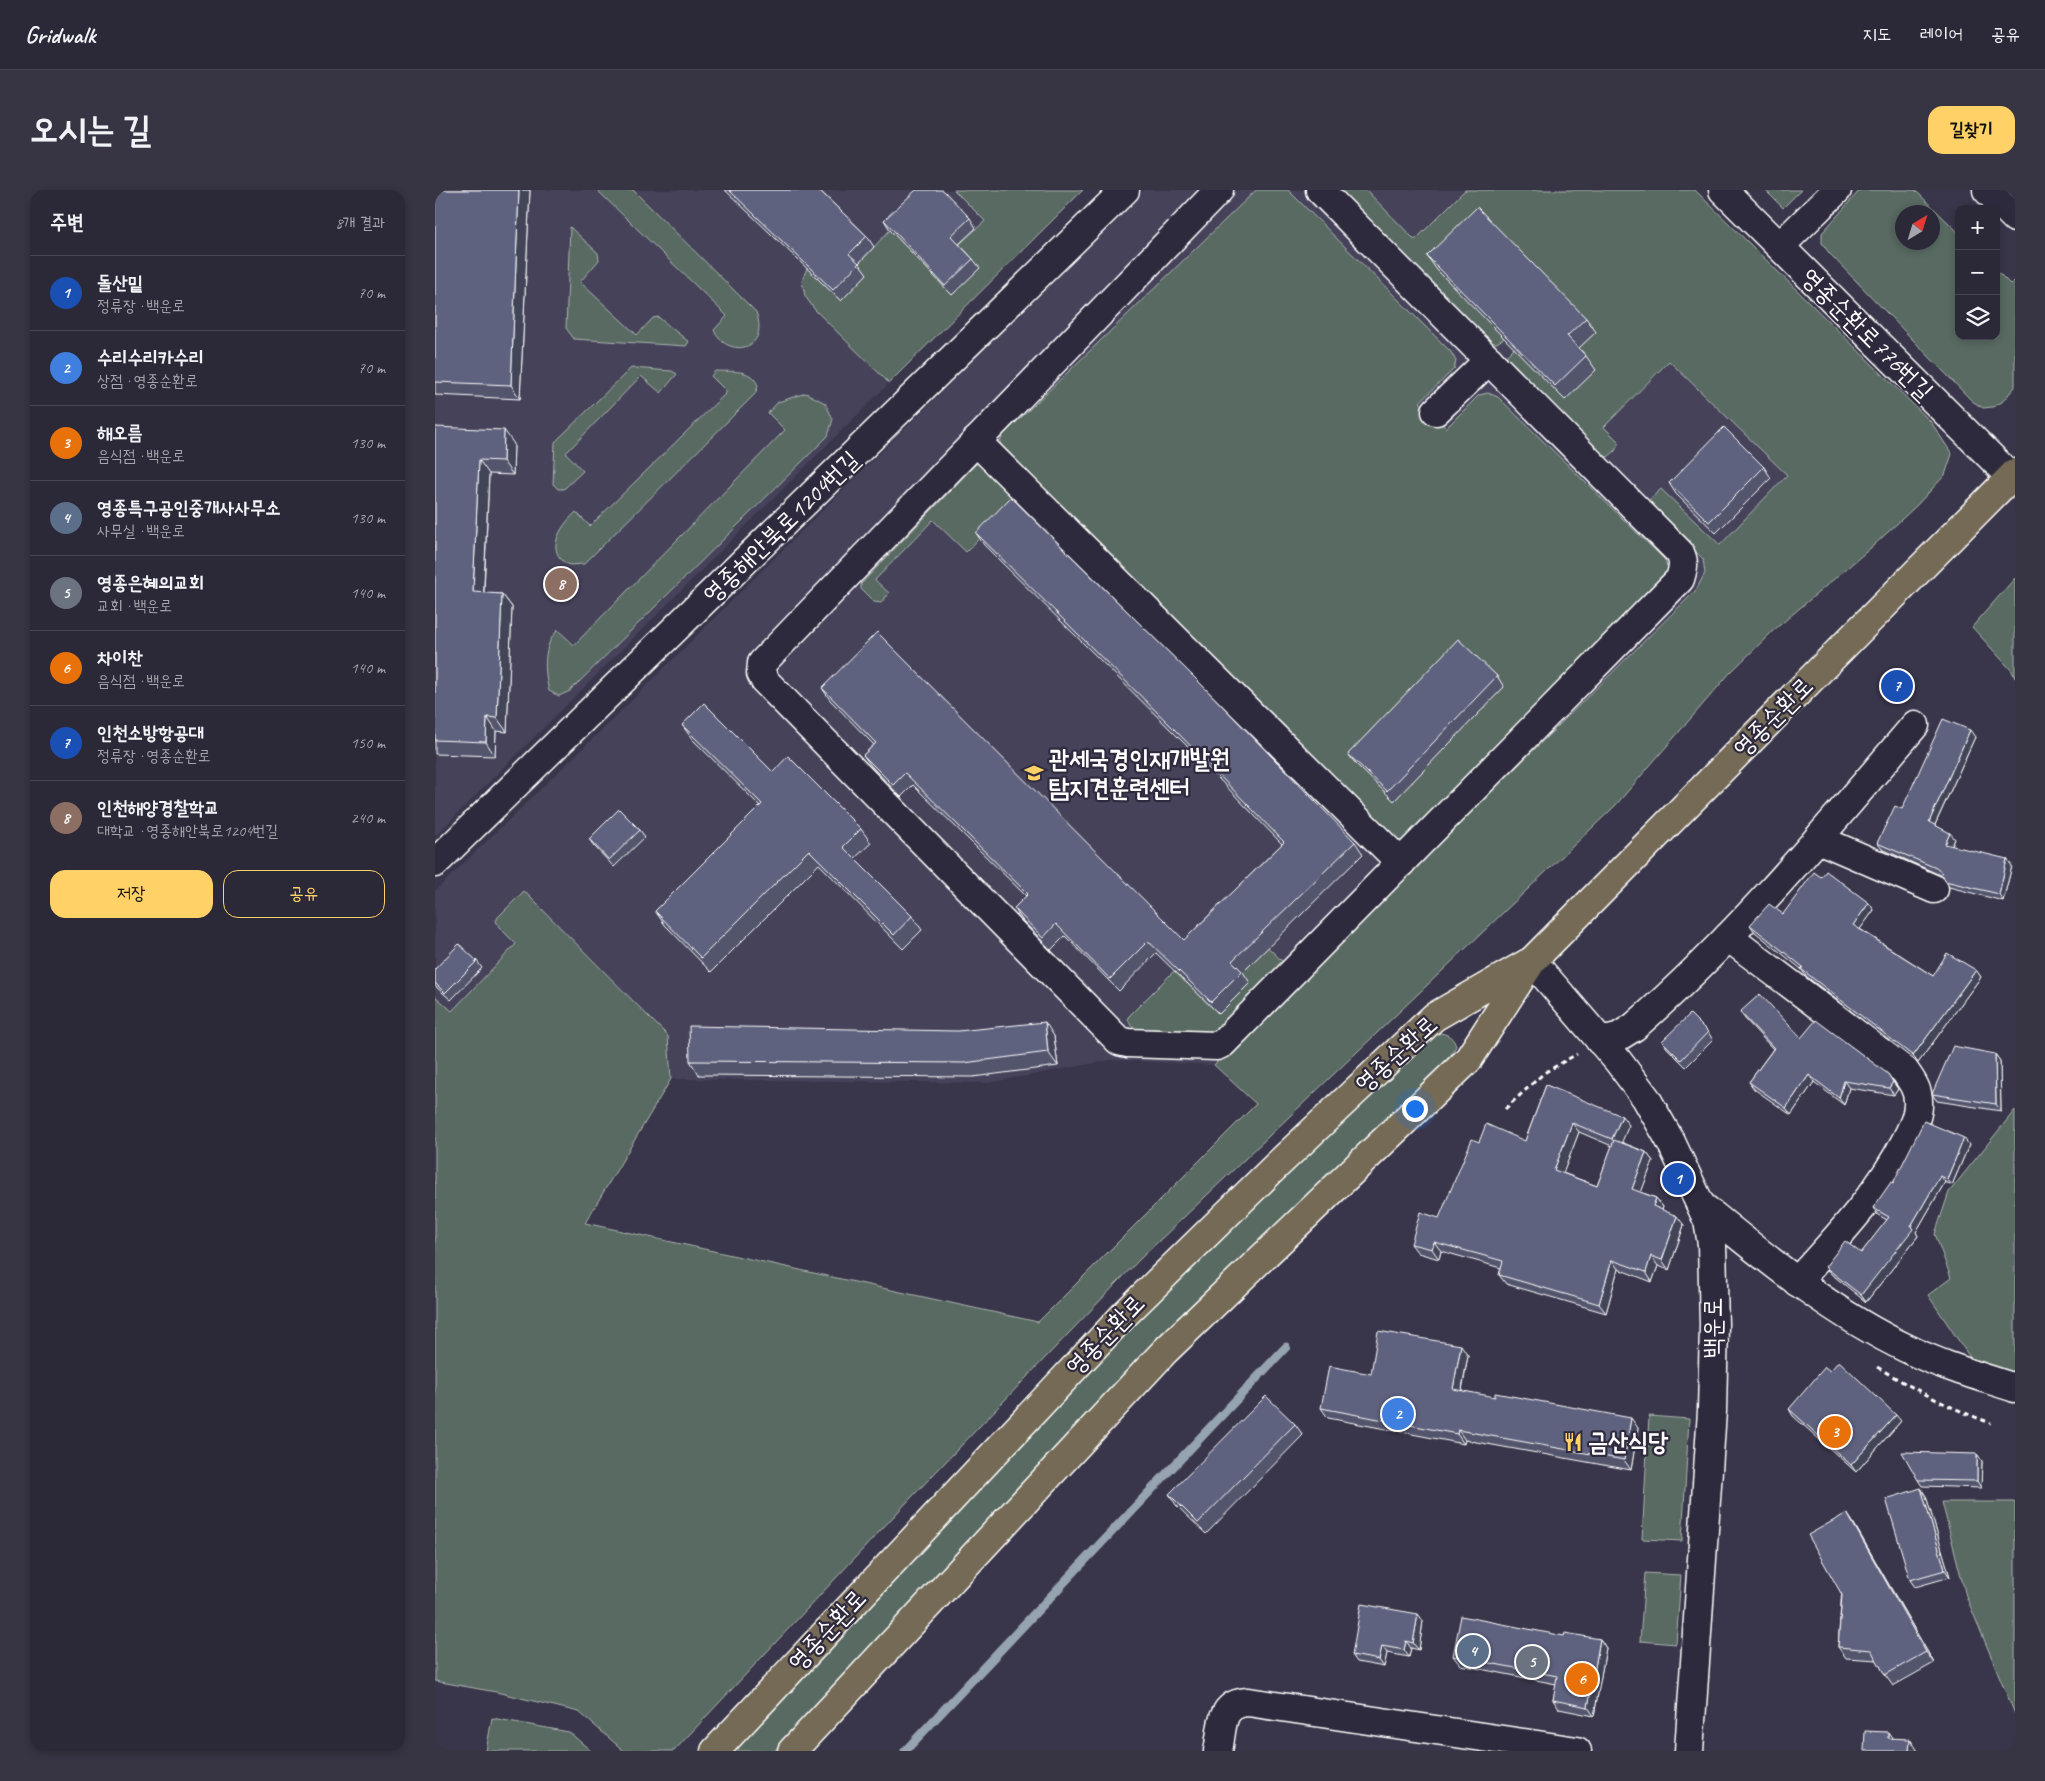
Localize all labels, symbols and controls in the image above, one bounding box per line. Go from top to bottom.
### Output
text: Gridwalk [25,20,95,50]
text: 지도 [1863,23,1892,45]
text: 레이어 [1920,23,1963,45]
text: 공유 [1991,23,2020,45]
button: 길찾기 [1928,106,2015,154]
text: 오시는 길 [30,107,151,152]
north arrow [1895,205,1940,250]
map controls [1955,205,2000,340]
button: + [1955,205,2000,250]
text: 주변 [50,209,84,235]
text: 8개 결과 [335,213,385,233]
button: − [1955,250,2000,295]
street label: 영종순환로776번길 [1794,261,1940,407]
text: 돌산밑 [97,271,143,295]
text: 1 [62,283,70,303]
text: 70 m [358,283,385,303]
button: layers [1955,295,2000,340]
text: 정류장 · 백운로 [97,296,185,316]
text: 수리수리카수리 [97,346,204,370]
text: 2 [62,358,70,378]
text: 70 m [358,358,385,378]
text: 상점 · 영종순환로 [97,371,198,391]
text: 해오름 [97,421,143,445]
text: 3 [62,433,70,453]
text: 130 m [351,433,385,453]
street label: 영종해안북로1204번길 [696,444,866,610]
text: 음식점 · 백운로 [97,446,185,466]
text: 영종특구공인중개사사무소 [97,496,280,520]
text: 4 [62,508,70,528]
text: 130 m [351,508,385,528]
text: 사무실 · 백운로 [97,521,185,541]
pin: 8 [545,565,577,603]
text: 영종은혜의교회 [97,571,204,595]
text: 5 [63,583,69,603]
text: 140 m [351,583,385,603]
text: 교회 · 백운로 [97,596,172,616]
text: 차이찬 [97,646,143,670]
text: 6 [62,658,70,678]
text: 140 m [351,658,385,678]
pin: 7 [1881,667,1913,705]
street label: 영종순환로 [1726,670,1820,764]
text: 음식점 · 백운로 [97,671,185,691]
text: 인천소방항공대 [97,721,204,745]
text: 7 [62,733,70,753]
text: 150 m [351,733,385,753]
place label: 관세국경인재개발원 탐지견훈련센터 [1049,743,1230,804]
text: 정류장 · 영종순환로 [97,746,211,766]
school or university icon: 관세국경인재개발원 탐지견훈련센터 [1023,762,1045,784]
text: 인천해양경찰학교 [97,796,219,820]
text: 8 [62,808,70,828]
text: 240 m [351,808,385,828]
text: 대학교 · 영종해안북로1204번길 [97,821,278,841]
button: 저장 [50,870,213,918]
button: 공유 [223,870,385,918]
street label: 영종순환로 [1348,1008,1444,1100]
your location [1402,1096,1428,1122]
pin: 1 [1662,1160,1694,1198]
street label: 영종순환로 [1059,1288,1151,1382]
street label: 백운로 [1697,1298,1729,1358]
pin: 2 [1382,1395,1414,1433]
pin: 3 [1819,1413,1851,1451]
place label: 금산식당 [1588,1426,1668,1458]
restaurant icon: 금산식당 [1562,1431,1584,1453]
street label: 영종순환로 [781,1582,873,1678]
pin: 4 [1457,1632,1489,1670]
pin: 5 [1516,1643,1548,1681]
pin: 6 [1566,1660,1598,1698]

